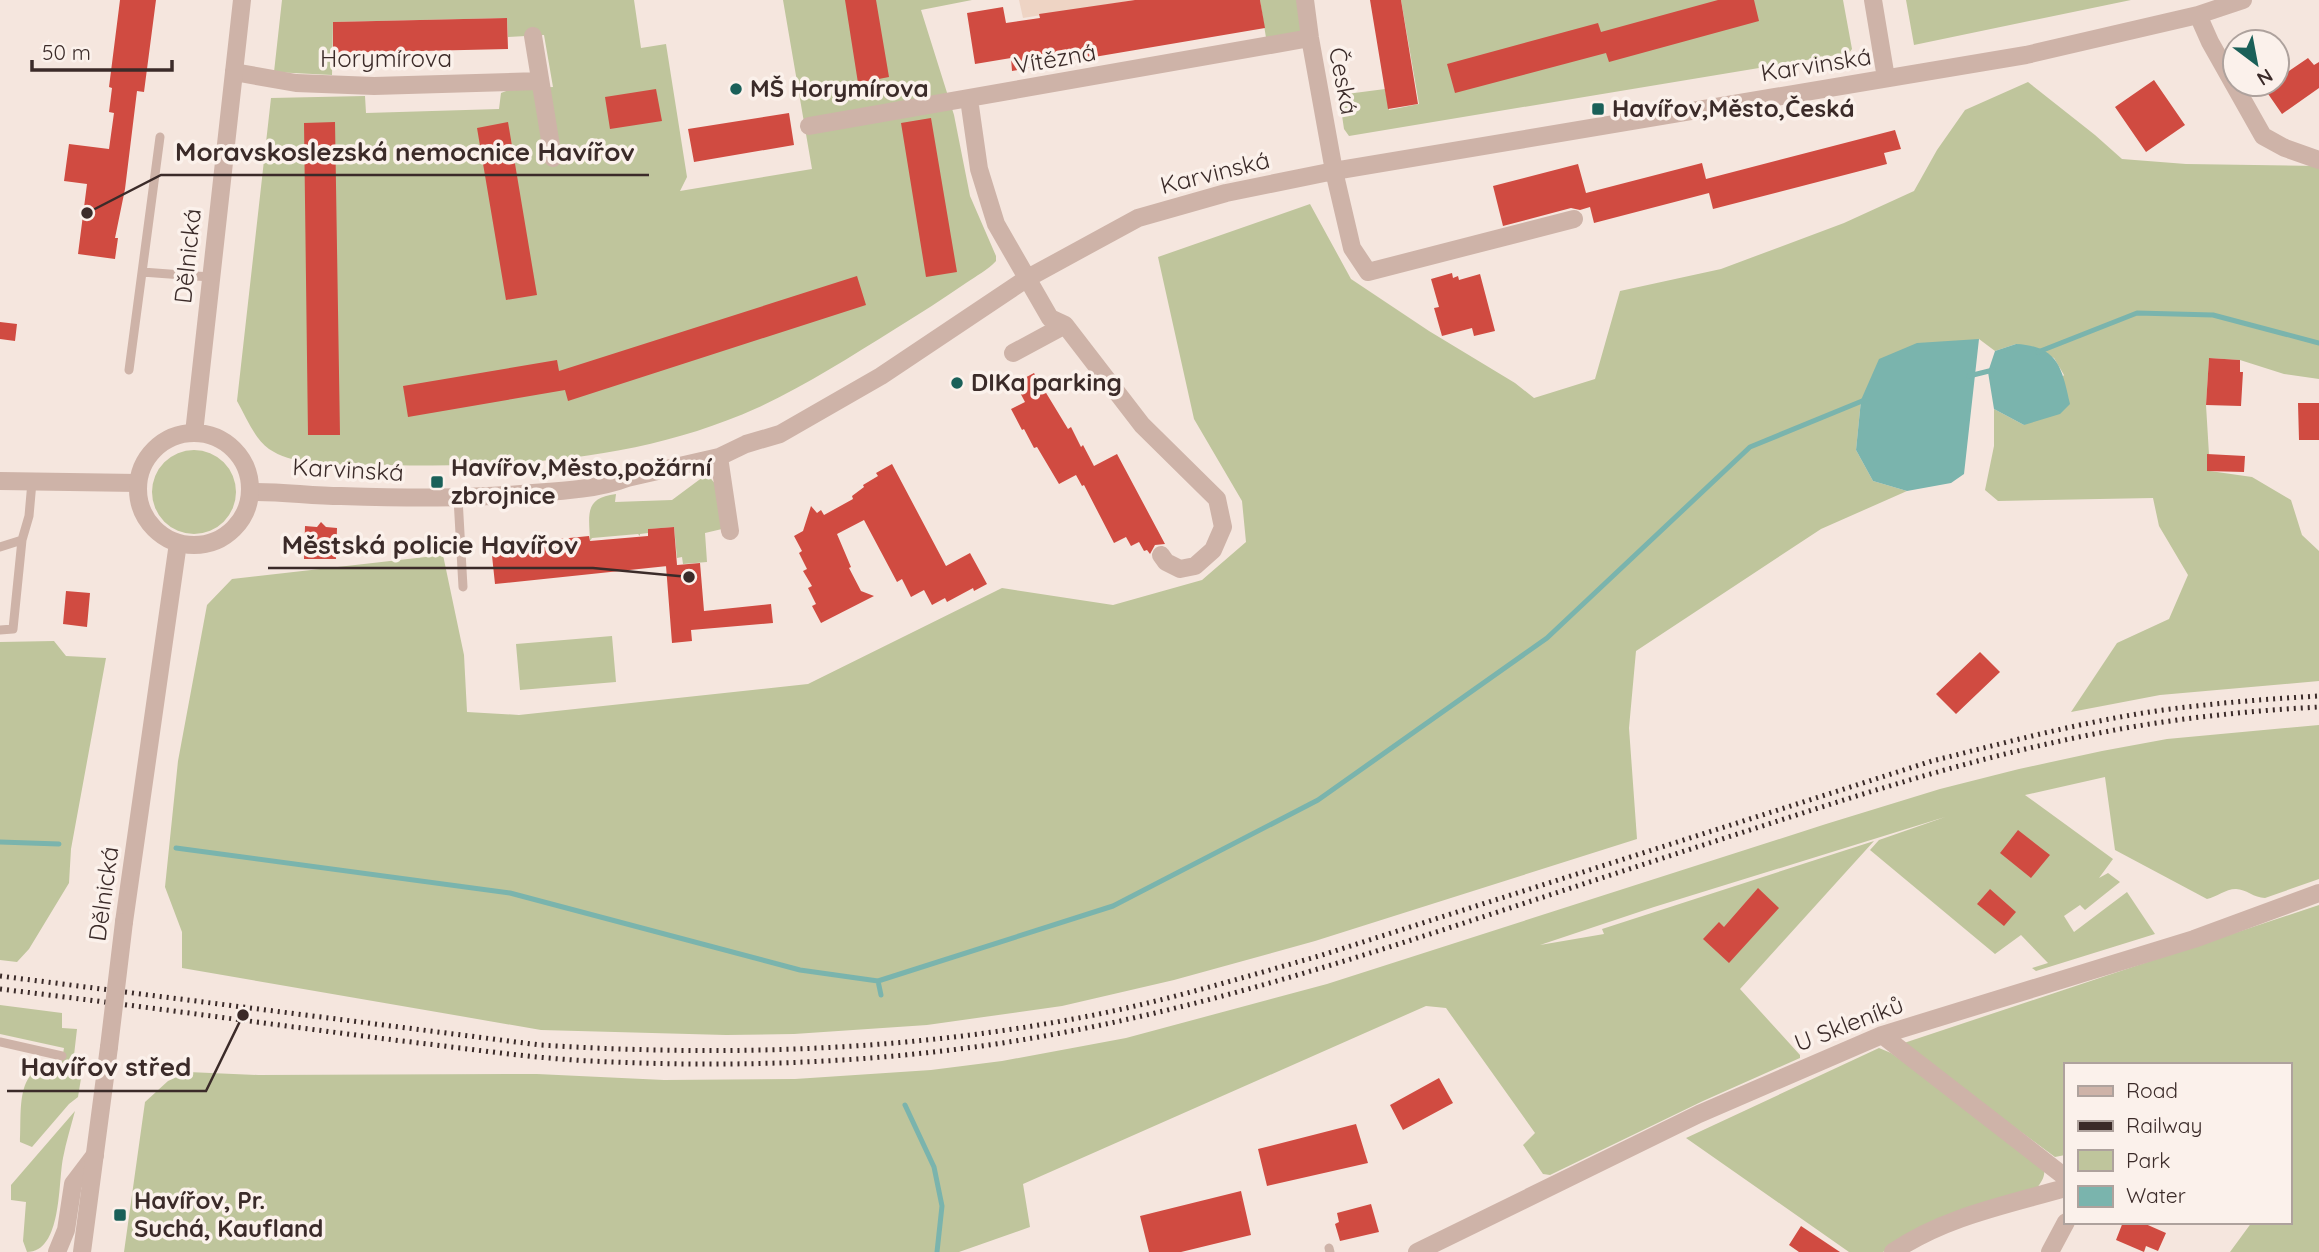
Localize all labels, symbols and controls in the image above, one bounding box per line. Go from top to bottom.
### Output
scale bar [32,28,172,72]
north arrow [2221,28,2291,98]
street label: Vítězná [1012,36,1098,80]
text: 50 m [42,39,91,65]
street label: Karvinská [1758,40,1873,88]
street label: Horymírova [320,43,452,73]
street label: Česká [1323,45,1365,117]
text: N [2253,64,2277,91]
place label: MŠ Horymírova [750,73,929,103]
marker: MŠ Horymírova [728,81,744,97]
place label: Havířov,Město,Česká [1612,93,1855,123]
marker: Havířov,Město,Česká [1590,101,1606,117]
callout: Moravskoslezská nemocnice Havířov [161,128,649,175]
text: Moravskoslezská nemocnice Havířov [175,135,635,168]
street label: Karvinská [1157,144,1272,200]
street label: Dělnická [167,207,207,305]
place label: DIKa parking [971,367,1122,397]
marker: DIKa parking [949,375,965,391]
street label: Karvinská [292,451,404,487]
place label: Havířov,Město,požární zbrojnice [451,452,713,510]
marker: Havířov,Město,požární zbrojnice [429,474,445,490]
callout: Městská policie Havířov [268,521,593,568]
text: Městská policie Havířov [282,528,578,561]
street label: Dělnická [82,845,124,943]
street label: U Skleníků [1790,989,1907,1058]
callout: Havířov střed [7,1044,206,1091]
text: Havířov střed [21,1050,191,1083]
legend [2064,1063,2291,1224]
text: Road [2126,1077,2178,1103]
text: Railway [2126,1112,2202,1138]
text: Park [2126,1147,2170,1173]
text: Water [2126,1182,2186,1208]
place label: Havířov, Pr. Suchá, Kaufland [134,1185,323,1243]
marker: Havířov, Pr. Suchá, Kaufland [112,1207,128,1223]

